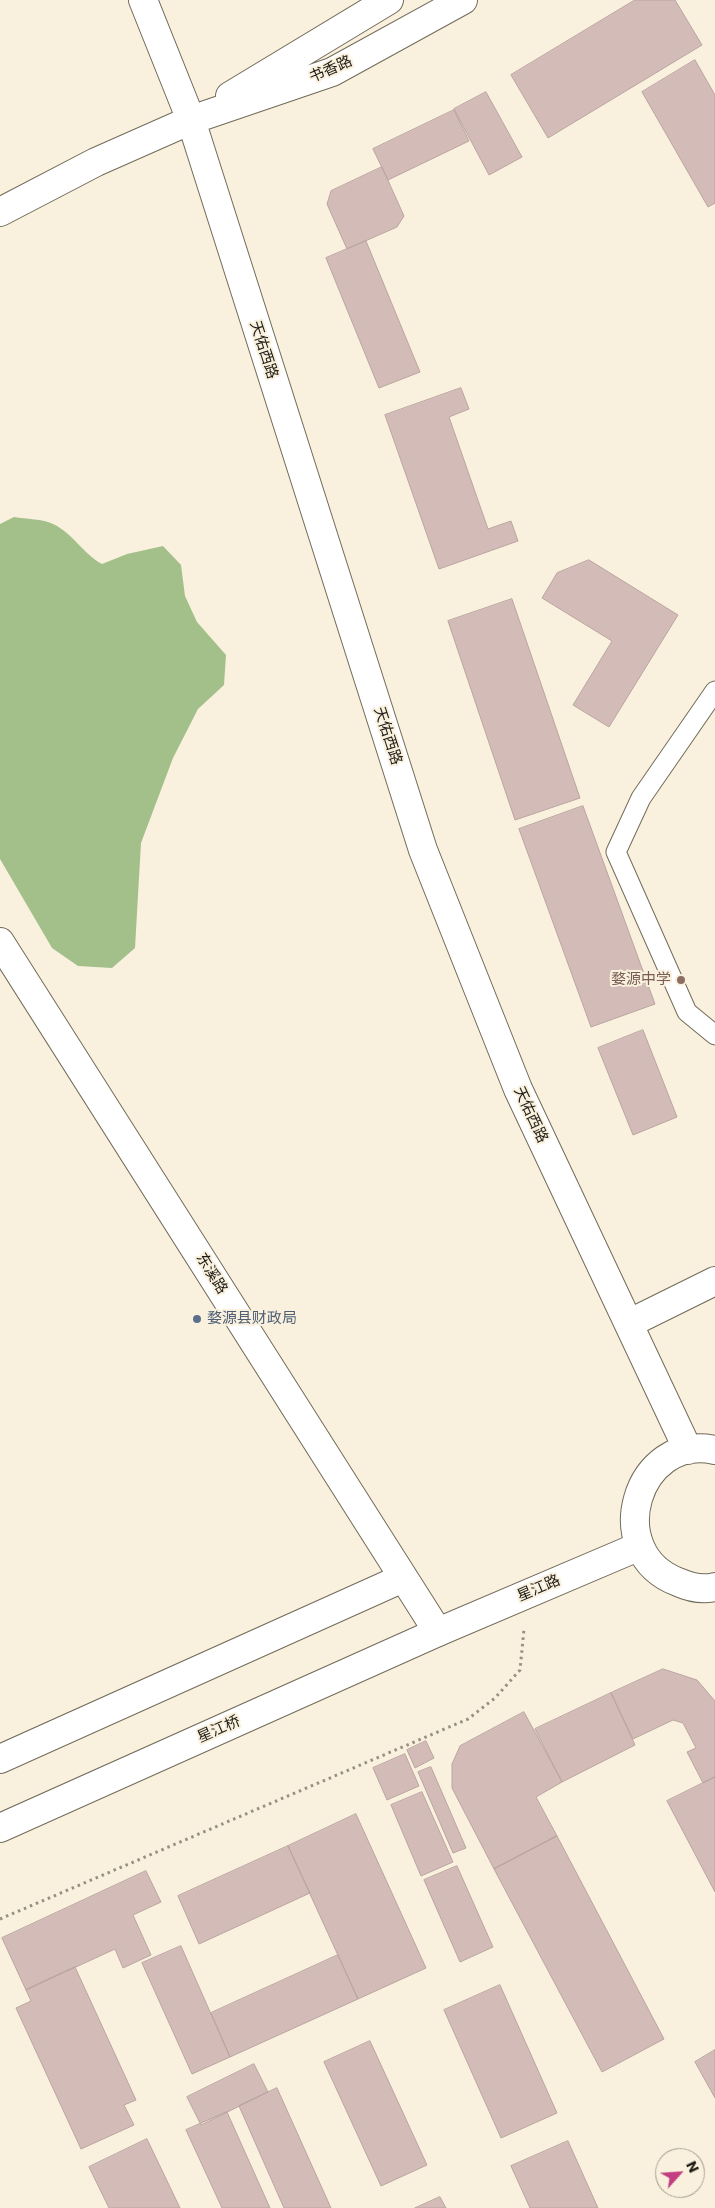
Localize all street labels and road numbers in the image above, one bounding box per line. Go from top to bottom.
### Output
street label: 书香路 [307,53,355,87]
street label: 天佑西路 [245,319,281,381]
street label: 天佑西路 [369,705,405,767]
street label: 天佑西路 [509,1084,551,1146]
street label: 东溪路 [191,1250,231,1298]
street label: 星江路 [515,1572,563,1606]
street label: 星江桥 [195,1713,243,1747]

